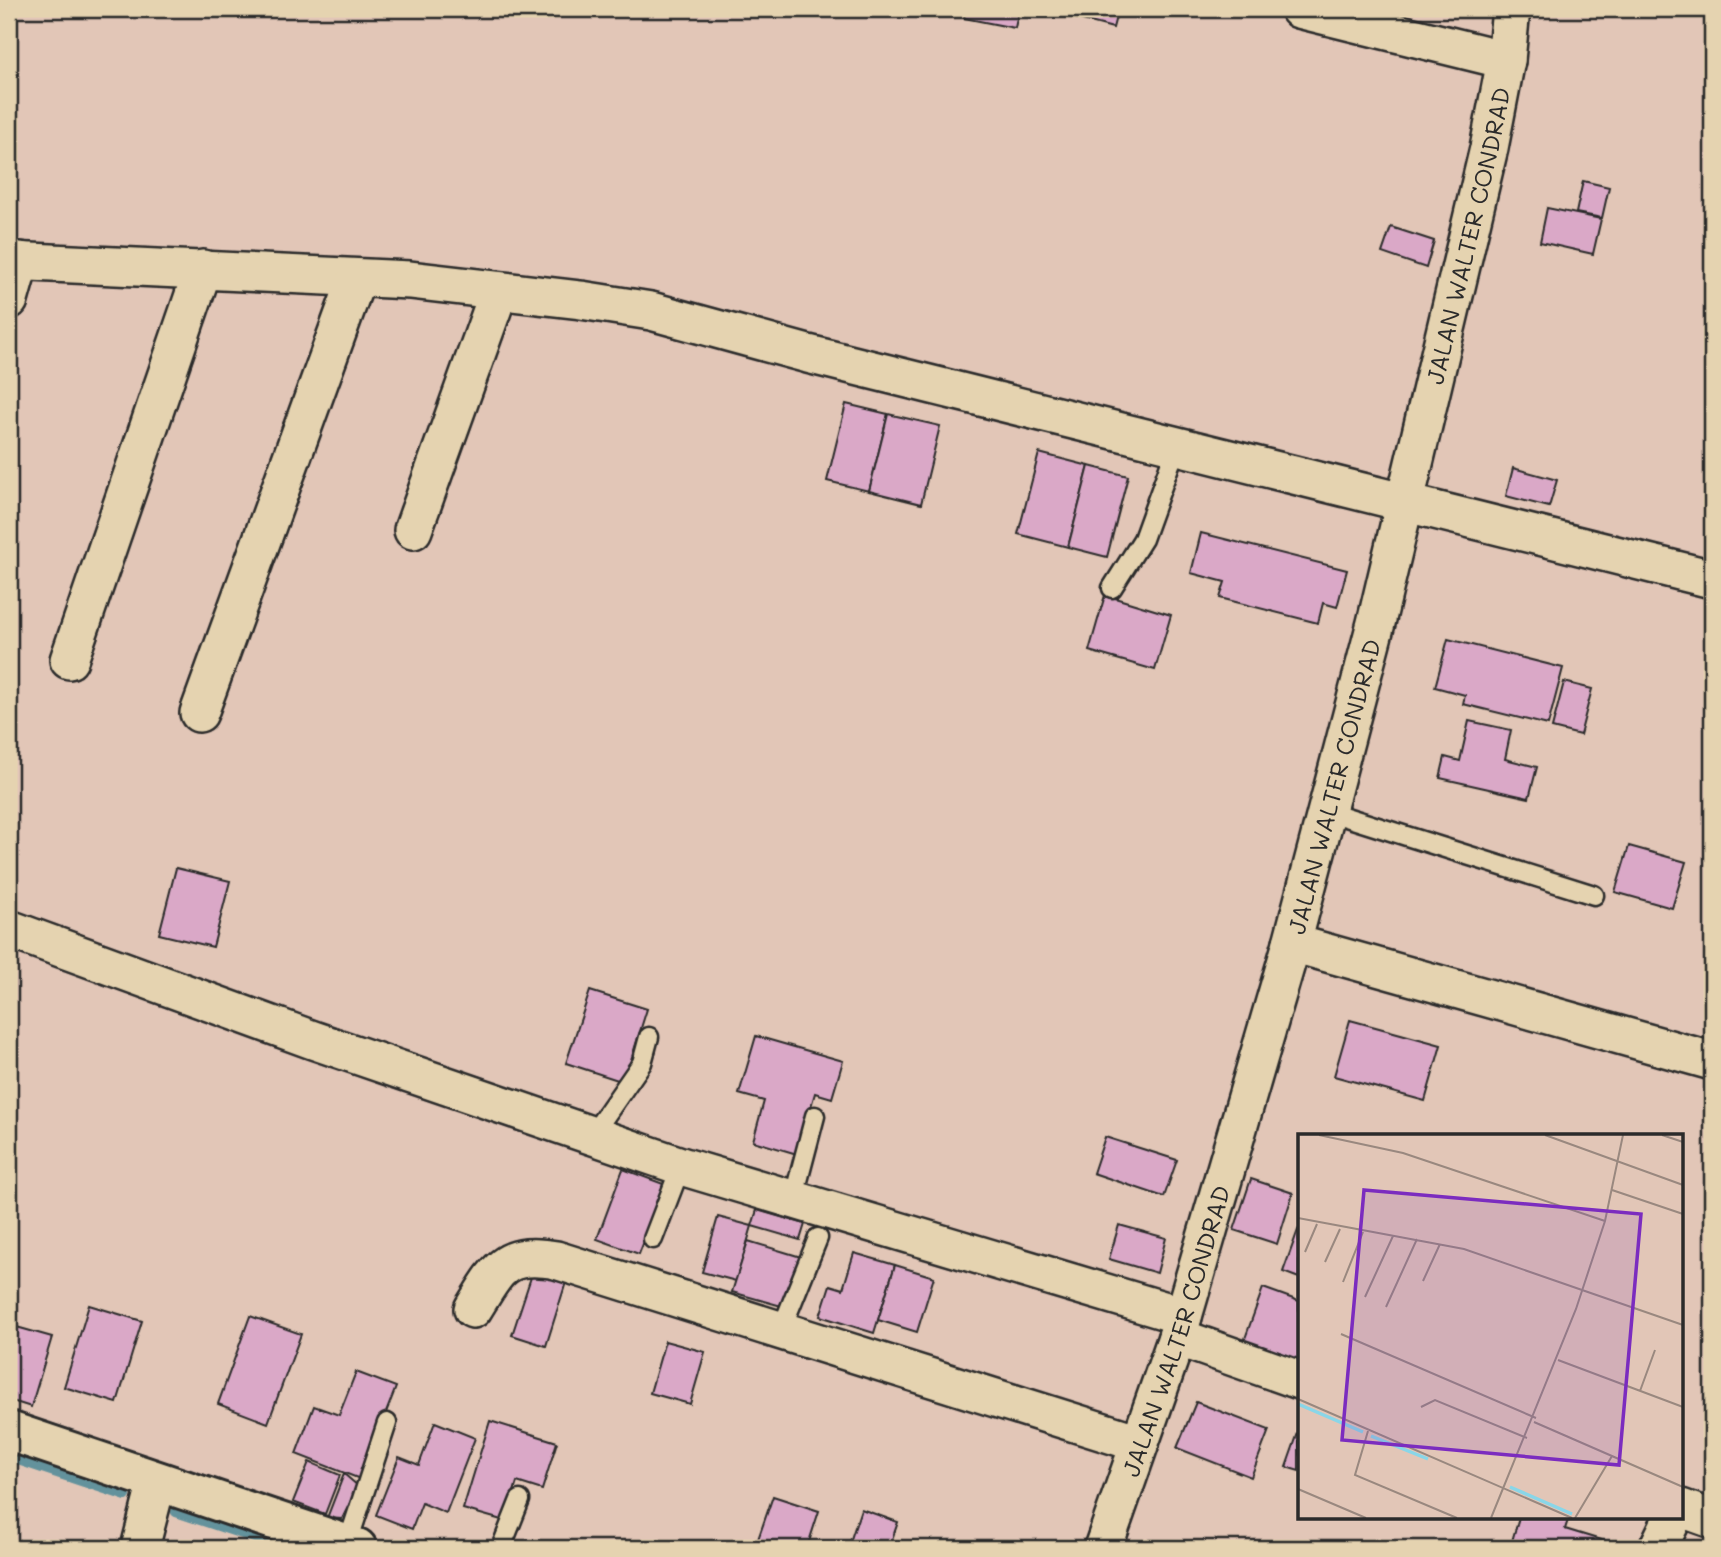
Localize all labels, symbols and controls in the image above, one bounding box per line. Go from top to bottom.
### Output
street label: JALAN WALTER CONDRAD [1418,84,1516,387]
street label: JALAN WALTER CONDRAD [1280,635,1387,937]
inset map [1298,1134,1682,1518]
street label: JALAN WALTER CONDRAD [1114,1182,1236,1480]

